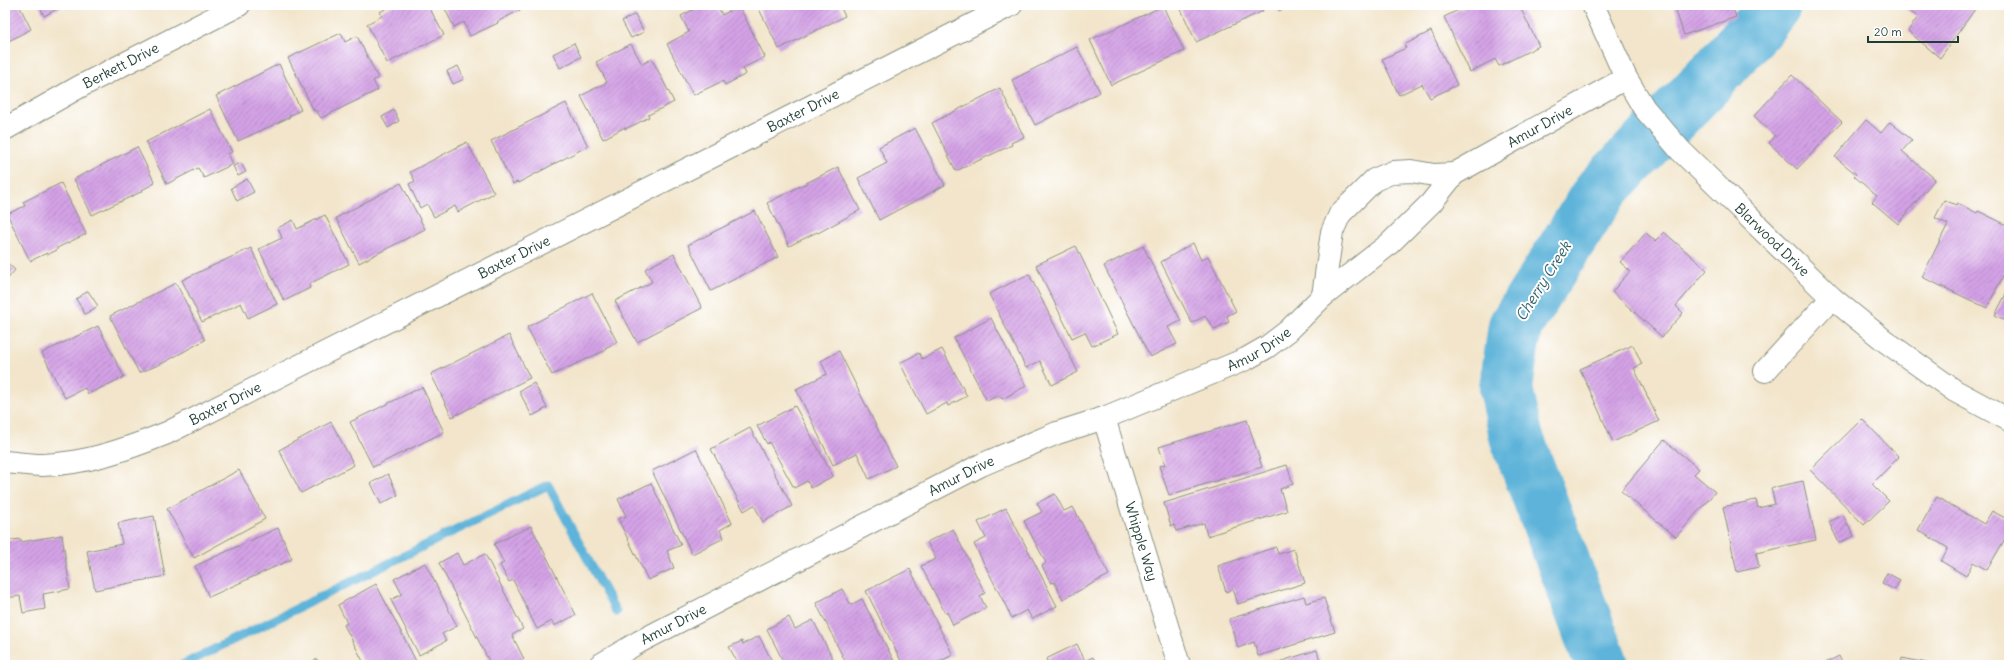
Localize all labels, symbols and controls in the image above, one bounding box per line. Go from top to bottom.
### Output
scale bar [1868,18,1958,44]
text: 20 m [1874,24,1902,39]
street label: Berkett Drive [80,39,162,93]
street label: Baxter Drive [764,85,842,136]
street label: Amur Drive [1504,101,1575,151]
street label: Blarwood Drive [1731,199,1813,280]
street label: Baxter Drive [475,231,553,283]
water label: Cherry Creek [1511,237,1576,324]
street label: Amur Drive [1224,323,1294,375]
street label: Baxter Drive [186,378,264,429]
street label: Amur Drive [925,451,997,500]
street label: Whipple Way [1121,500,1162,583]
street label: Amur Drive [637,600,709,649]

